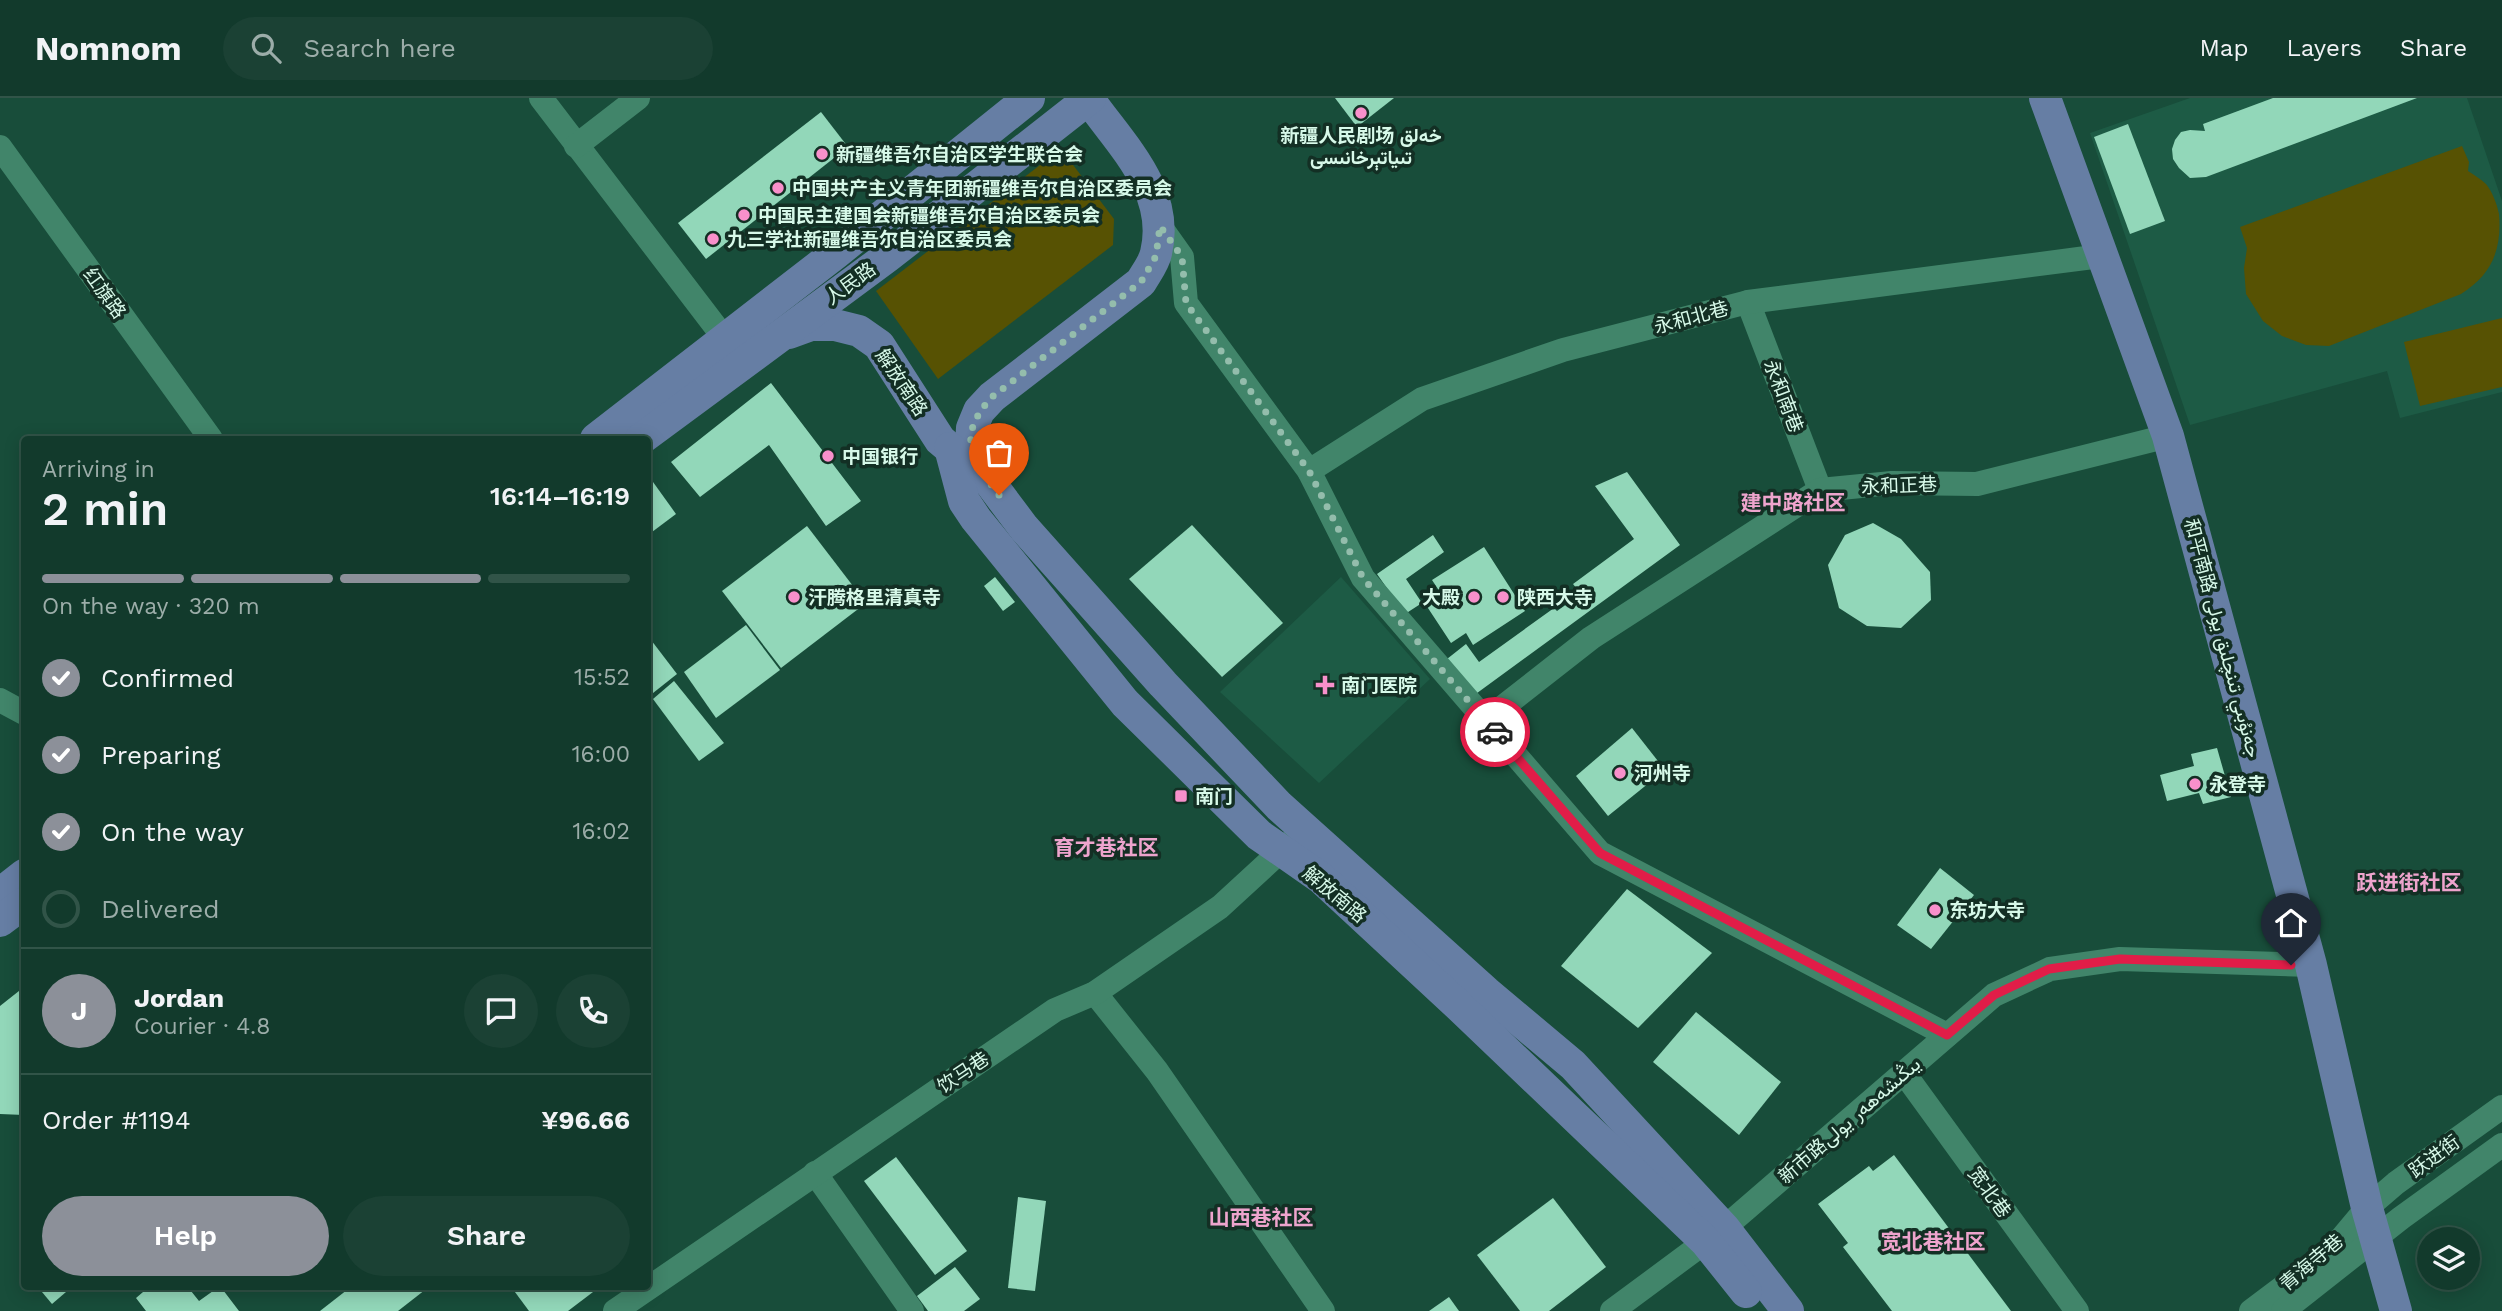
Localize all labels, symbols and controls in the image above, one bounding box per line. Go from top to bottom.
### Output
search box [223,17,713,80]
text: Nomnom [35,29,181,68]
icon: search [247,29,285,67]
text: Search here [303,33,456,63]
text: Map [2200,34,2248,62]
text: Layers [2286,34,2362,62]
text: Share [2400,34,2467,62]
marker: 新疆人民剧场 خەلق تىياتېرخانىسى [1353,105,1369,121]
place label: 新疆人民剧场 خەلق تىياتېرخانىسى [1280,124,1442,171]
place label: 新疆维吾尔自治区学生联合会 [836,143,1083,166]
marker: 新疆维吾尔自治区学生联合会 [814,146,830,162]
place label: 中国共产主义青年团新疆维吾尔自治区委员会 [792,177,1172,200]
marker: 中国共产主义青年团新疆维吾尔自治区委员会 [770,180,786,196]
place label: 中国民主建国会新疆维吾尔自治区委员会 [758,204,1100,227]
marker: 中国民主建国会新疆维吾尔自治区委员会 [736,207,752,223]
place label: 九三学社新疆维吾尔自治区委员会 [727,228,1012,251]
marker: 九三学社新疆维吾尔自治区委员会 [705,231,721,247]
street label: 人民路 [820,257,880,309]
street label: 红旗路 [79,263,131,323]
street label: 永和北巷 [1651,297,1731,338]
street label: 解放南路 [871,344,932,420]
street label: 永和南巷 [1759,357,1808,436]
pin [969,423,1029,495]
icon: bag [980,434,1018,472]
place label: 中国银行 [842,445,918,468]
marker: 中国银行 [820,448,836,464]
text: Arriving in [42,456,155,483]
street label: 永和正巷 [1861,473,1937,498]
text: 16:14–16:19 [490,481,630,511]
text: 2 min [42,482,168,536]
district label: 建中路社区 [1741,490,1846,515]
street label: 和平南路 جەنۇبىي تىنچلىق يولى [2176,516,2266,761]
place label: 汗腾格里清真寺 [808,586,941,609]
place label: 大殿 [1422,586,1460,609]
place label: 陕西大寺 [1517,586,1593,609]
marker: 汗腾格里清真寺 [786,589,802,605]
marker: 大殿 [1466,589,1482,605]
marker: 陕西大寺 [1495,589,1511,605]
text: On the way · 320 m [42,593,260,620]
icon: check [42,659,80,697]
text: Confirmed [101,663,234,693]
text: 15:52 [574,664,630,691]
place label: 南门医院 [1341,674,1417,697]
marker: 南门医院 [1315,675,1335,695]
courier [1460,697,1530,767]
icon: car [1476,713,1514,751]
icon: check [42,736,80,774]
text: Preparing [101,740,221,770]
text: 16:00 [572,741,630,768]
place label: 河州寺 [1634,762,1691,785]
marker: 河州寺 [1612,765,1628,781]
place label: 永登寺 [2209,773,2266,796]
marker: 永登寺 [2187,776,2203,792]
place label: 南门 [1195,785,1233,808]
marker: 南门 [1173,788,1189,804]
icon: check [42,813,80,851]
text: On the way [101,817,244,847]
text: 16:02 [573,818,630,845]
district label: 育才巷社区 [1054,835,1159,860]
street label: 解放南路 [1298,861,1371,928]
district label: 跃进街社区 [2357,870,2462,895]
pin [2261,893,2321,965]
text: Delivered [101,894,220,924]
place label: 东坊大寺 [1949,899,2025,922]
marker: 东坊大寺 [1927,902,1943,918]
icon: home [2272,904,2310,942]
button: chat [464,974,538,1048]
button: phone [556,974,630,1048]
text: Jordan [134,983,224,1013]
text: J [71,996,87,1026]
text: Courier · 4.8 [134,1013,270,1040]
street label: 饮马巷 [933,1047,993,1098]
street label: 新市路يىڭىشەھەر يولى [1774,1052,1925,1188]
text: Order #1194 [42,1105,191,1135]
text: ¥96.66 [541,1105,630,1135]
street label: 跃进街 [2404,1130,2464,1182]
street label: 宽北巷 [1964,1162,2016,1222]
button: Help [42,1196,329,1276]
button: Share [343,1196,630,1276]
district label: 山西巷社区 [1209,1205,1314,1230]
map controls [2417,1227,2480,1290]
button: layers [2417,1227,2480,1290]
district label: 宽北巷社区 [1881,1229,1986,1254]
street label: 青海寺巷 [2275,1229,2348,1296]

